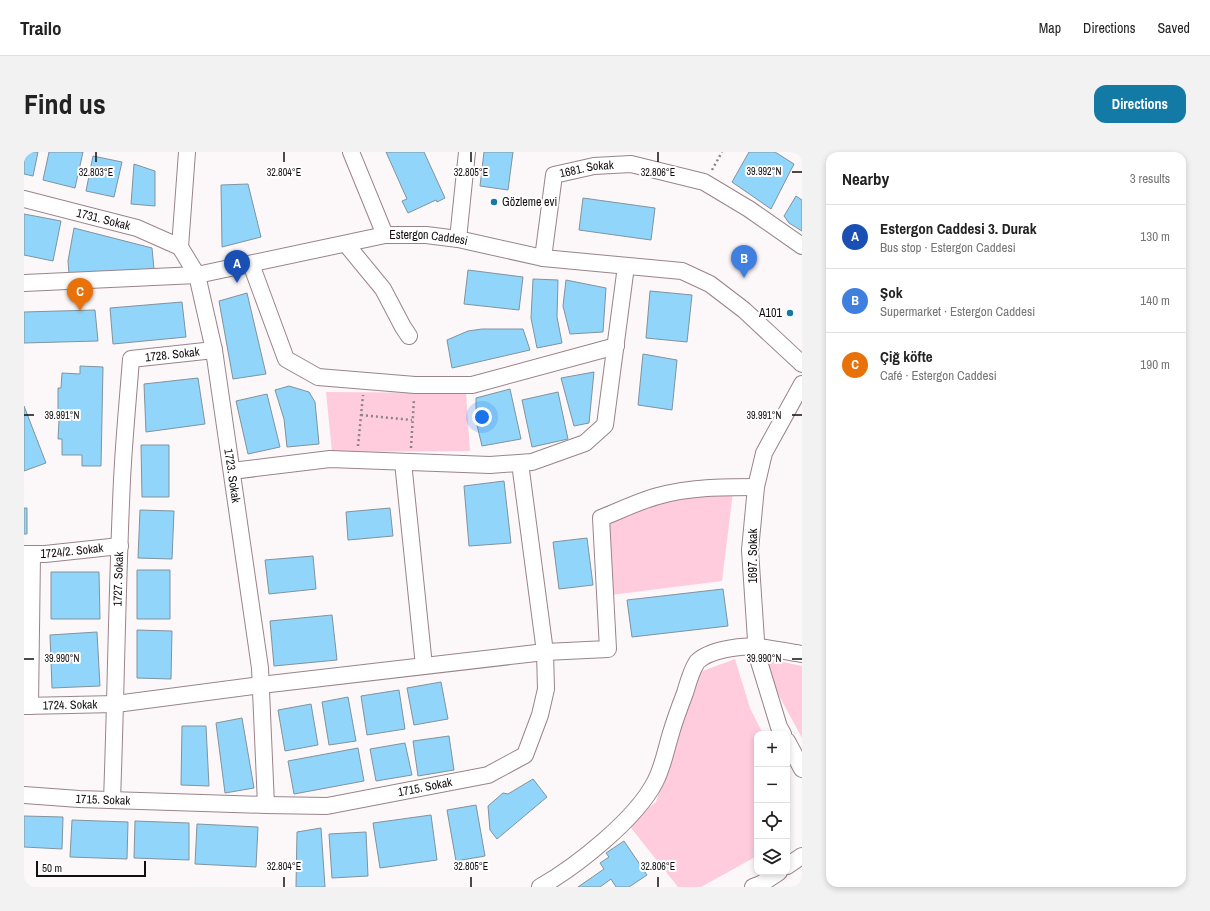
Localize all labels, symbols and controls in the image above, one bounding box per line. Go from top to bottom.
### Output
text: Trailo [20,15,62,41]
text: Map [1039,19,1061,37]
text: Directions [1083,19,1135,37]
text: Saved [1157,19,1190,37]
text: Find us [24,85,106,123]
button: Directions [1094,85,1186,123]
street label: 1681. Sokak [558,157,614,182]
text: 39.992°N [747,165,782,178]
text: 32.803°E [79,166,113,179]
text: 32.804°E [267,166,301,179]
text: 32.805°E [454,166,488,179]
text: 32.806°E [641,166,675,179]
text: Nearby [842,167,889,190]
text: 3 results [1130,170,1170,187]
place label: Gözleme evi [502,194,557,210]
marker: Gözleme evi [489,197,499,207]
street label: 1731. Sokak [75,205,132,234]
text: Estergon Caddesi 3. Durak [880,218,1037,239]
street label: Estergon Caddesi [389,227,469,249]
text: A [851,228,859,245]
text: 130 m [1140,228,1170,245]
text: Bus stop · Estergon Caddesi [880,239,1016,256]
pin: B [731,245,757,278]
pin: A [224,250,250,283]
pin: C [67,278,93,311]
text: Şok [880,282,903,303]
text: B [851,292,859,309]
text: 140 m [1140,292,1170,309]
text: Supermarket · Estergon Caddesi [880,303,1035,320]
place label: A101 [758,305,783,321]
marker: A101 [785,308,795,318]
street label: 1728. Sokak [144,344,200,365]
text: Çiğ köfte [880,346,933,367]
text: C [851,356,859,373]
text: 190 m [1140,356,1170,373]
text: Café · Estergon Caddesi [880,367,997,384]
your location [472,407,492,427]
text: 39.991°N [45,409,80,422]
text: 39.991°N [747,409,782,422]
street label: 1723. Sokak [220,447,244,504]
street label: 1697. Sokak [745,529,761,583]
street label: 1724/2. Sokak [40,540,104,562]
street label: 1727. Sokak [110,551,127,607]
text: 39.990°N [45,652,80,665]
text: 39.990°N [747,652,782,665]
street label: 1724. Sokak [42,696,98,714]
map controls [754,731,790,875]
button: + [754,731,790,767]
button: − [754,767,790,803]
street label: 1715. Sokak [397,774,453,800]
street label: 1715. Sokak [75,791,131,809]
button: locate [754,803,790,839]
button: layers [754,839,790,875]
scale bar [36,859,146,878]
text: 32.804°E [267,860,301,873]
text: 32.805°E [454,860,488,873]
text: 32.806°E [641,860,675,873]
text: 50 m [42,861,62,875]

